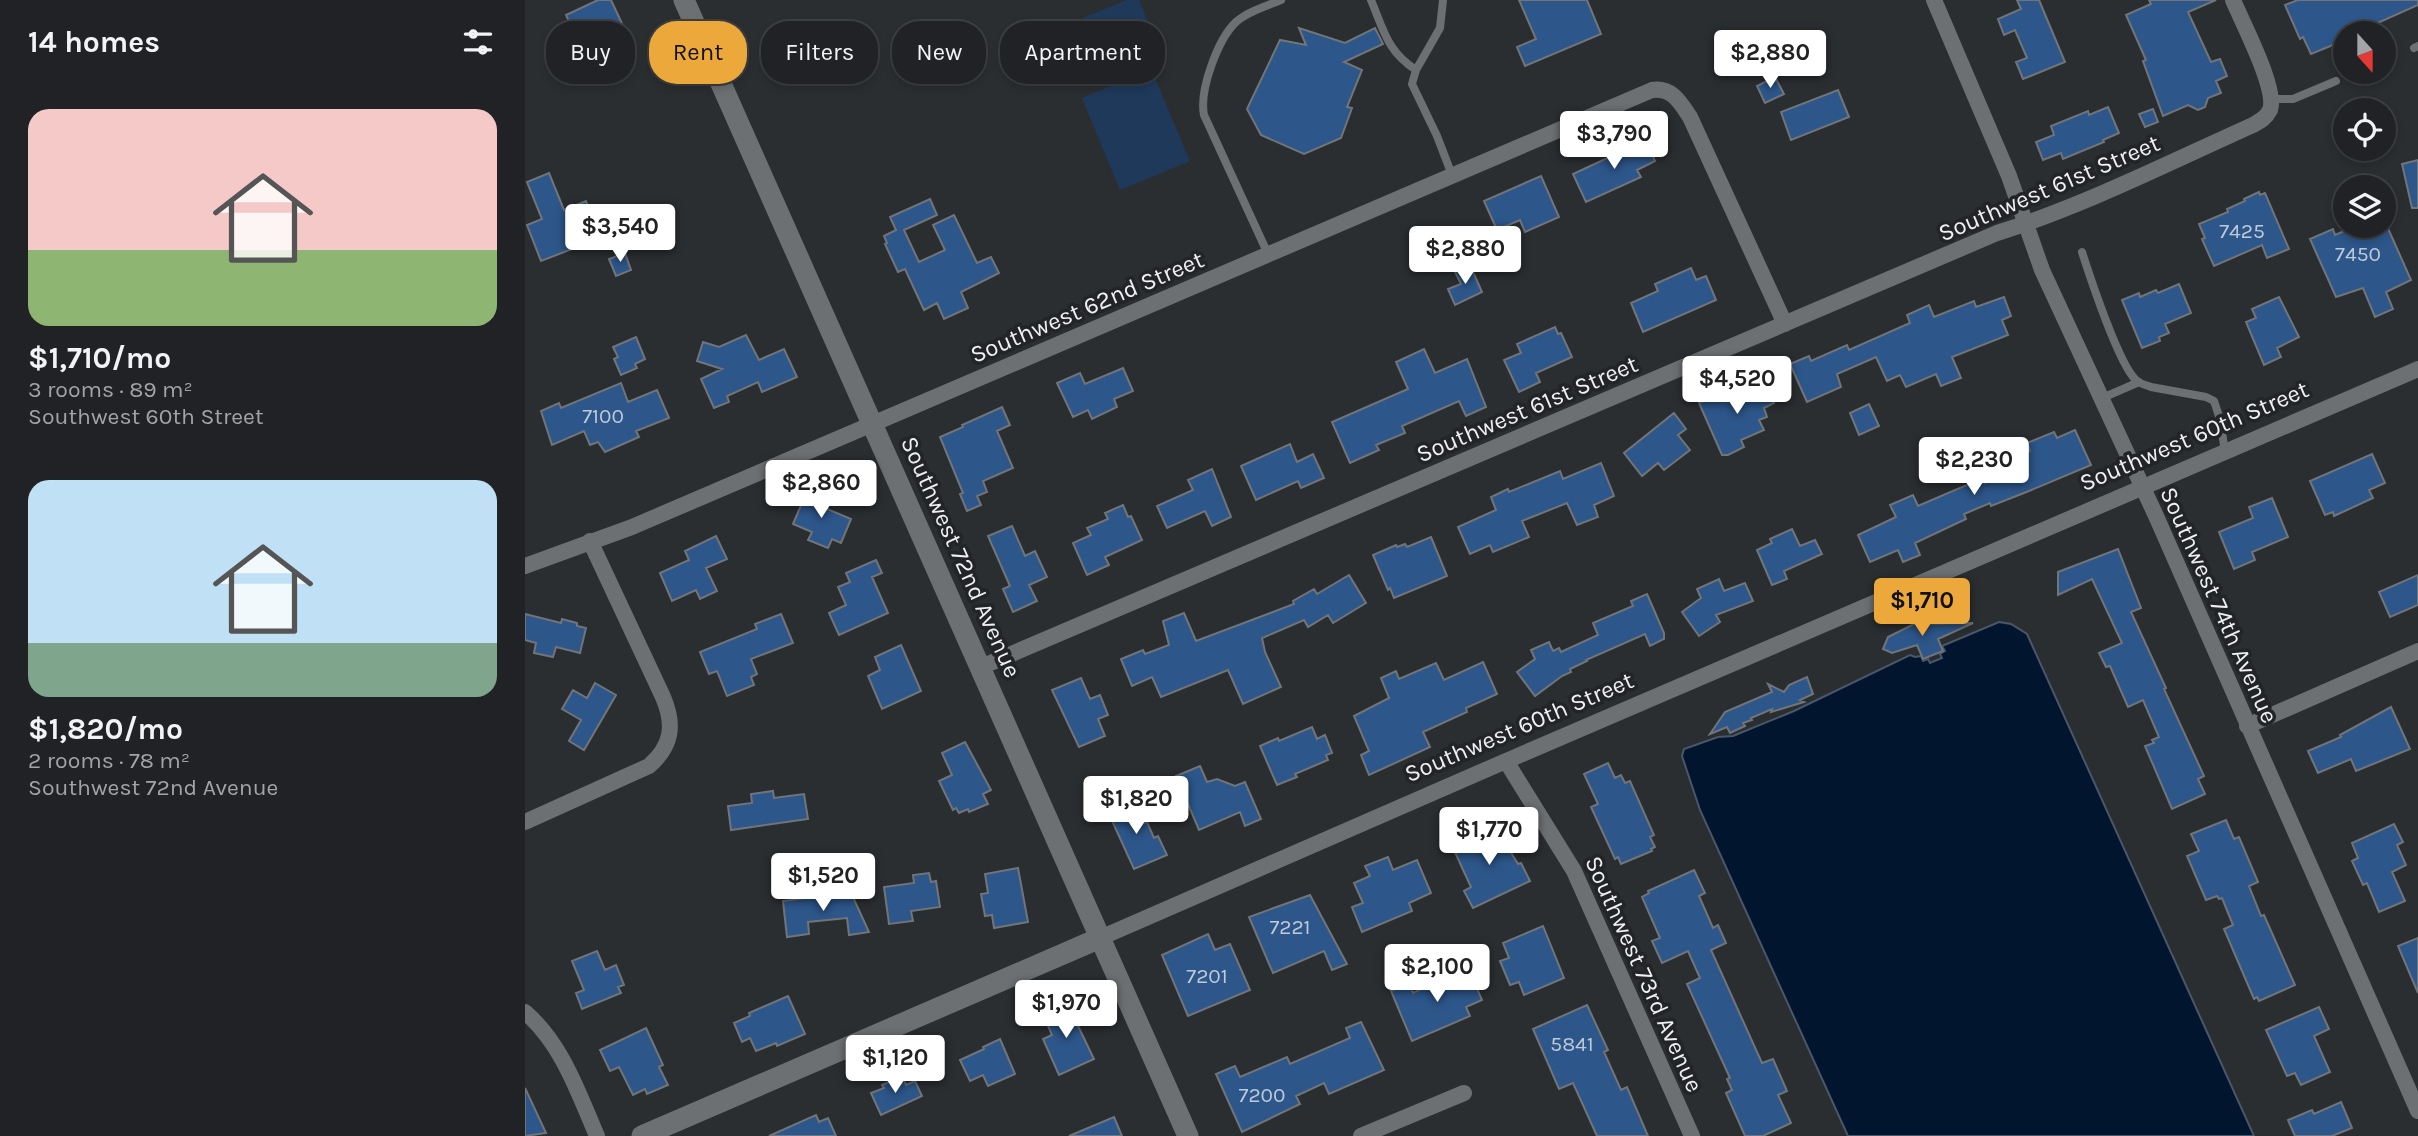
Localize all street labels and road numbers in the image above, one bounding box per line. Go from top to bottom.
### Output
street label: Southwest 61st Street [1934,129,2164,247]
street label: Southwest 62nd Street [966,245,1208,369]
street label: Southwest 61st Street [1412,350,1642,468]
street label: Southwest 60th Street [2075,375,2313,497]
street label: Southwest 72nd Avenue [895,432,1027,682]
street label: Southwest 74th Avenue [2154,483,2284,727]
street label: Southwest 60th Street [1400,666,1638,788]
street label: Southwest 73rd Avenue [1579,851,1709,1097]

